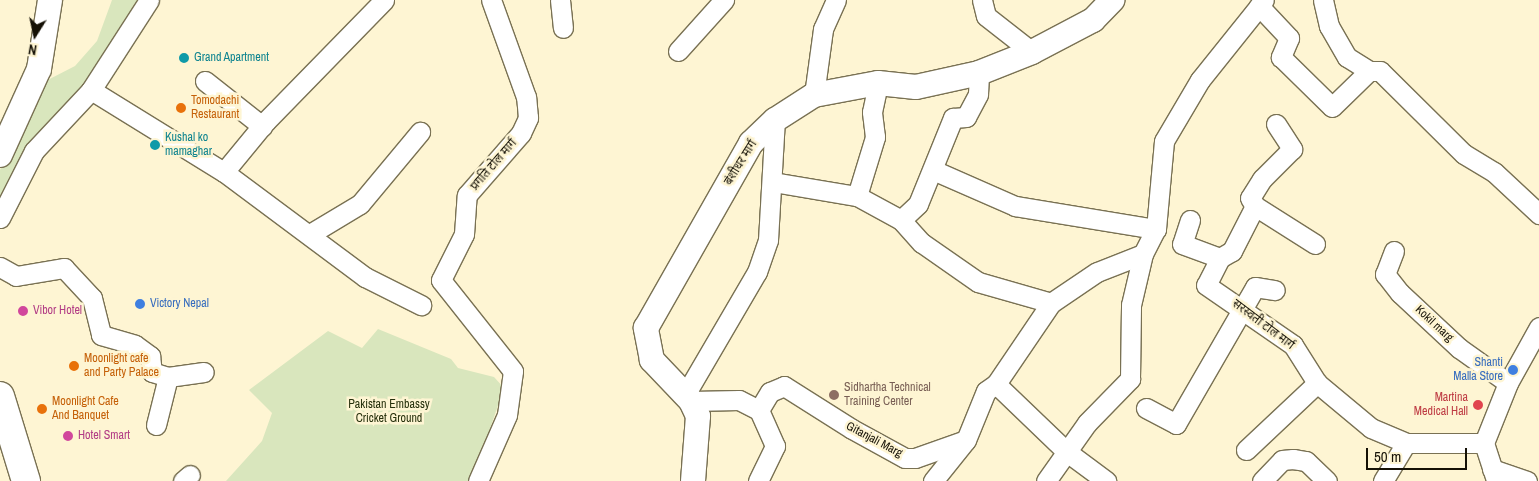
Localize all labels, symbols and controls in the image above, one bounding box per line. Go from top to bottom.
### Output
north arrow [10,10,60,60]
text: N [27,40,38,59]
place label: Grand Apartment [194,51,269,65]
marker: Grand Apartment [178,52,190,64]
place label: Tomodachi Restaurant [191,94,239,122]
marker: Tomodachi Restaurant [175,102,187,114]
place label: Kushal ko mamaghar [165,131,212,159]
street label: प्रगति टोल मार्ग [468,136,520,194]
street label: बंशीधर मार्ग [722,138,760,188]
marker: Kushal ko mamaghar [149,139,161,151]
place label: Victory Nepal [150,297,209,311]
street label: सरस्वती टोल मार्ग [1229,297,1297,353]
marker: Victory Nepal [134,298,146,310]
street label: Kokil marg [1412,303,1456,345]
place label: Vibor Hotel [33,304,82,318]
marker: Vibor Hotel [17,305,29,317]
place label: Moonlight cafe and Party Palace [84,352,159,380]
place label: Shanti Malla Store [1453,356,1503,384]
marker: Moonlight cafe and Party Palace [68,360,80,372]
marker: Shanti Malla Store [1507,364,1519,376]
place label: Sidhartha Technical Training Center [844,381,931,409]
marker: Sidhartha Technical Training Center [828,389,840,401]
place label: Martina Medical Hall [1414,391,1468,419]
place label: Moonlight Cafe And Banquet [52,395,119,423]
park label: Pakistan Embassy Cricket Ground [348,398,430,426]
marker: Martina Medical Hall [1472,399,1484,411]
marker: Moonlight Cafe And Banquet [36,403,48,415]
street label: Gitanjali Marg [843,419,905,461]
place label: Hotel Smart [78,429,130,443]
marker: Hotel Smart [62,430,74,442]
scale bar [1369,438,1470,470]
text: 50 m [1374,446,1401,467]

